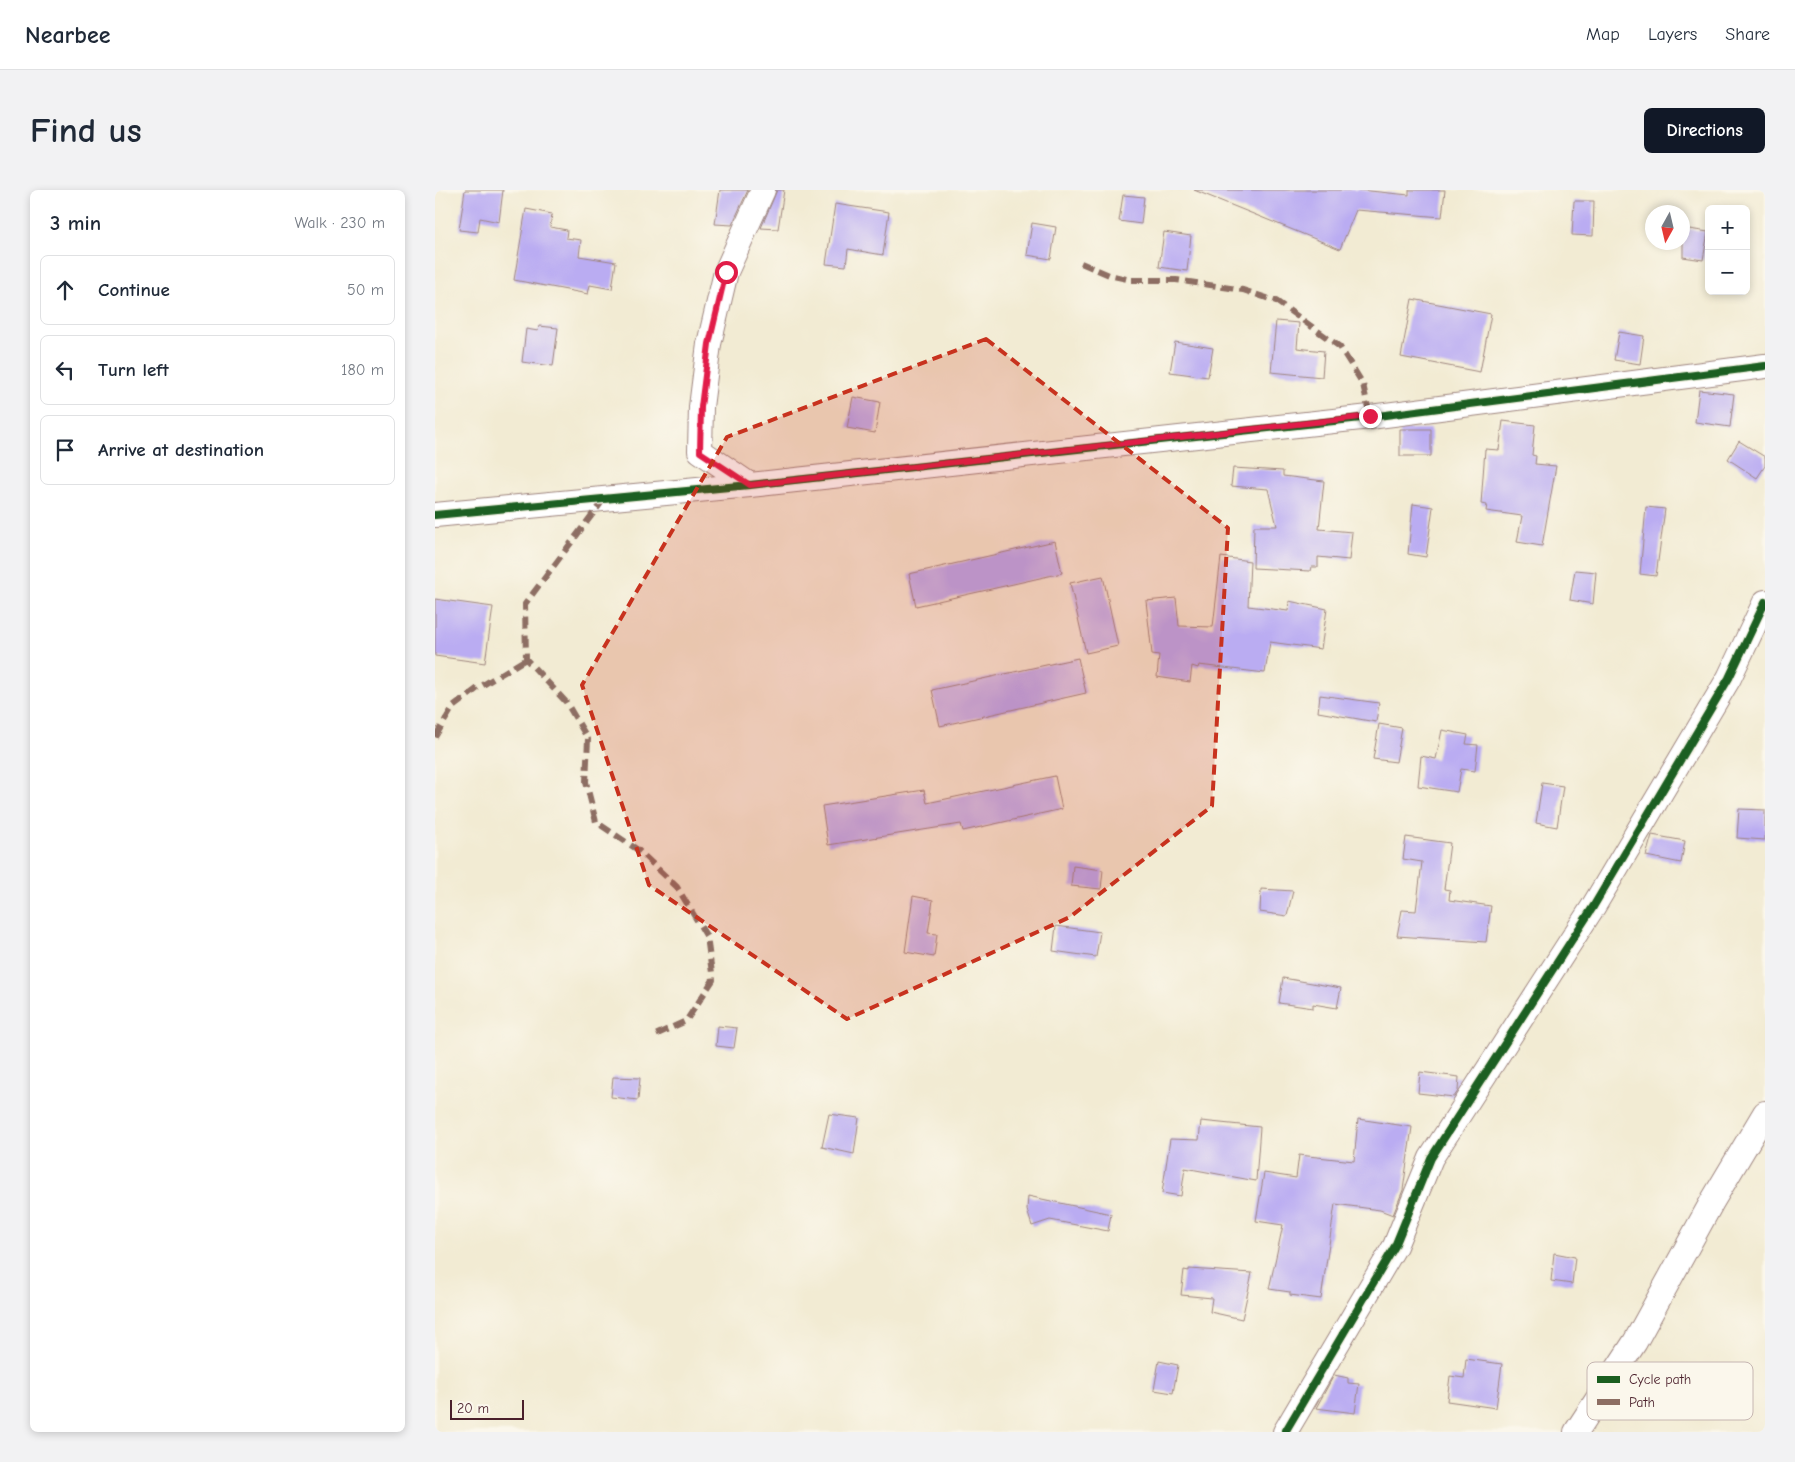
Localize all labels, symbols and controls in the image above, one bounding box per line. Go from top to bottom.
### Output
text: Nearbee [25,21,110,49]
text: Map [1586,24,1620,45]
text: Layers [1648,24,1697,45]
text: Share [1725,24,1770,45]
button: Directions [1644,108,1765,153]
text: Find us [30,110,142,151]
north arrow [1645,205,1690,250]
map controls [1705,205,1750,295]
button: + [1705,205,1750,250]
text: 3 min [50,211,101,235]
text: Walk · 230 m [294,214,385,232]
button: − [1705,250,1750,295]
route start [715,261,738,284]
icon: ahead [51,276,79,304]
text: Continue [98,279,170,301]
text: 50 m [347,281,384,299]
icon: left [51,356,79,384]
text: Turn left [98,359,169,381]
text: 180 m [341,361,384,379]
route end [1359,405,1382,428]
icon: arrive [51,436,79,464]
text: Arrive at destination [98,439,264,461]
legend [1587,1362,1753,1420]
text: Cycle path [1629,1371,1691,1388]
text: Path [1629,1394,1655,1411]
scale bar [450,1397,524,1420]
text: 20 m [457,1400,489,1417]

